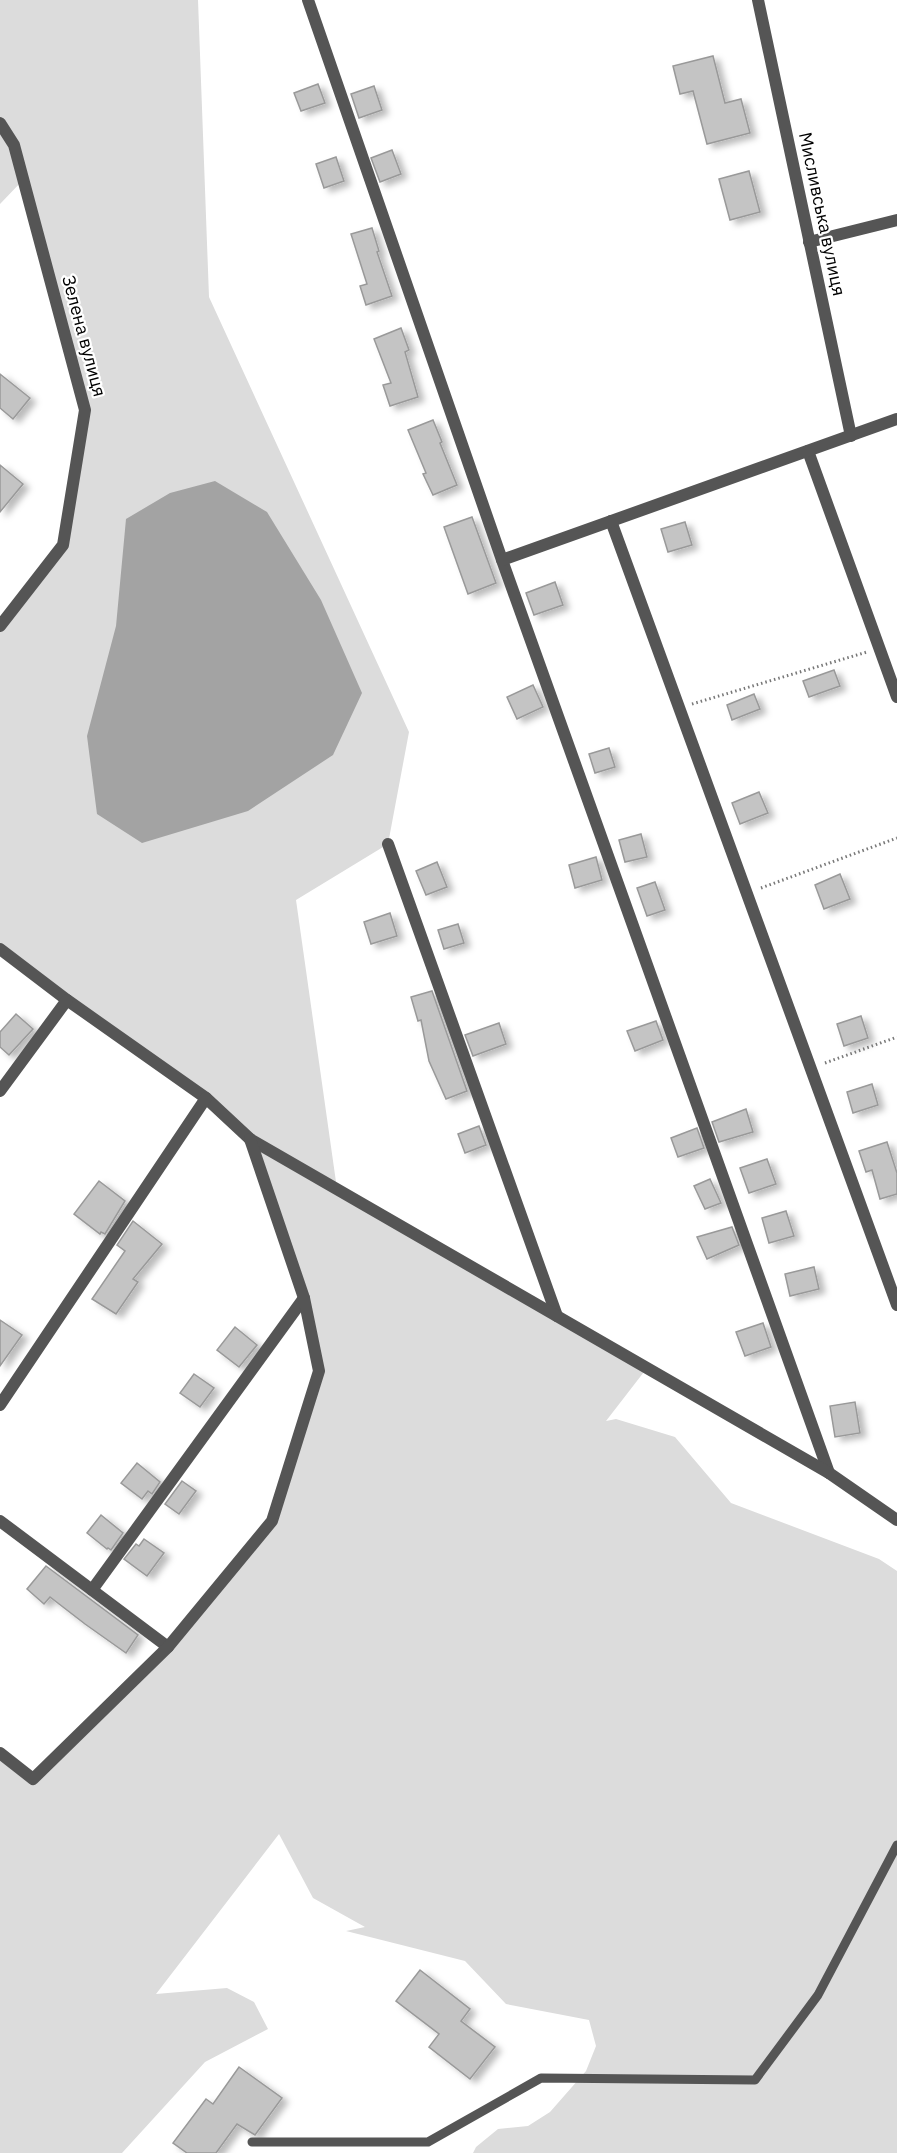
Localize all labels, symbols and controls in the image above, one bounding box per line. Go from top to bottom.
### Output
street label: Мисливська вулиця [794,130,851,298]
street label: Зелена вулиця [57,273,112,399]

